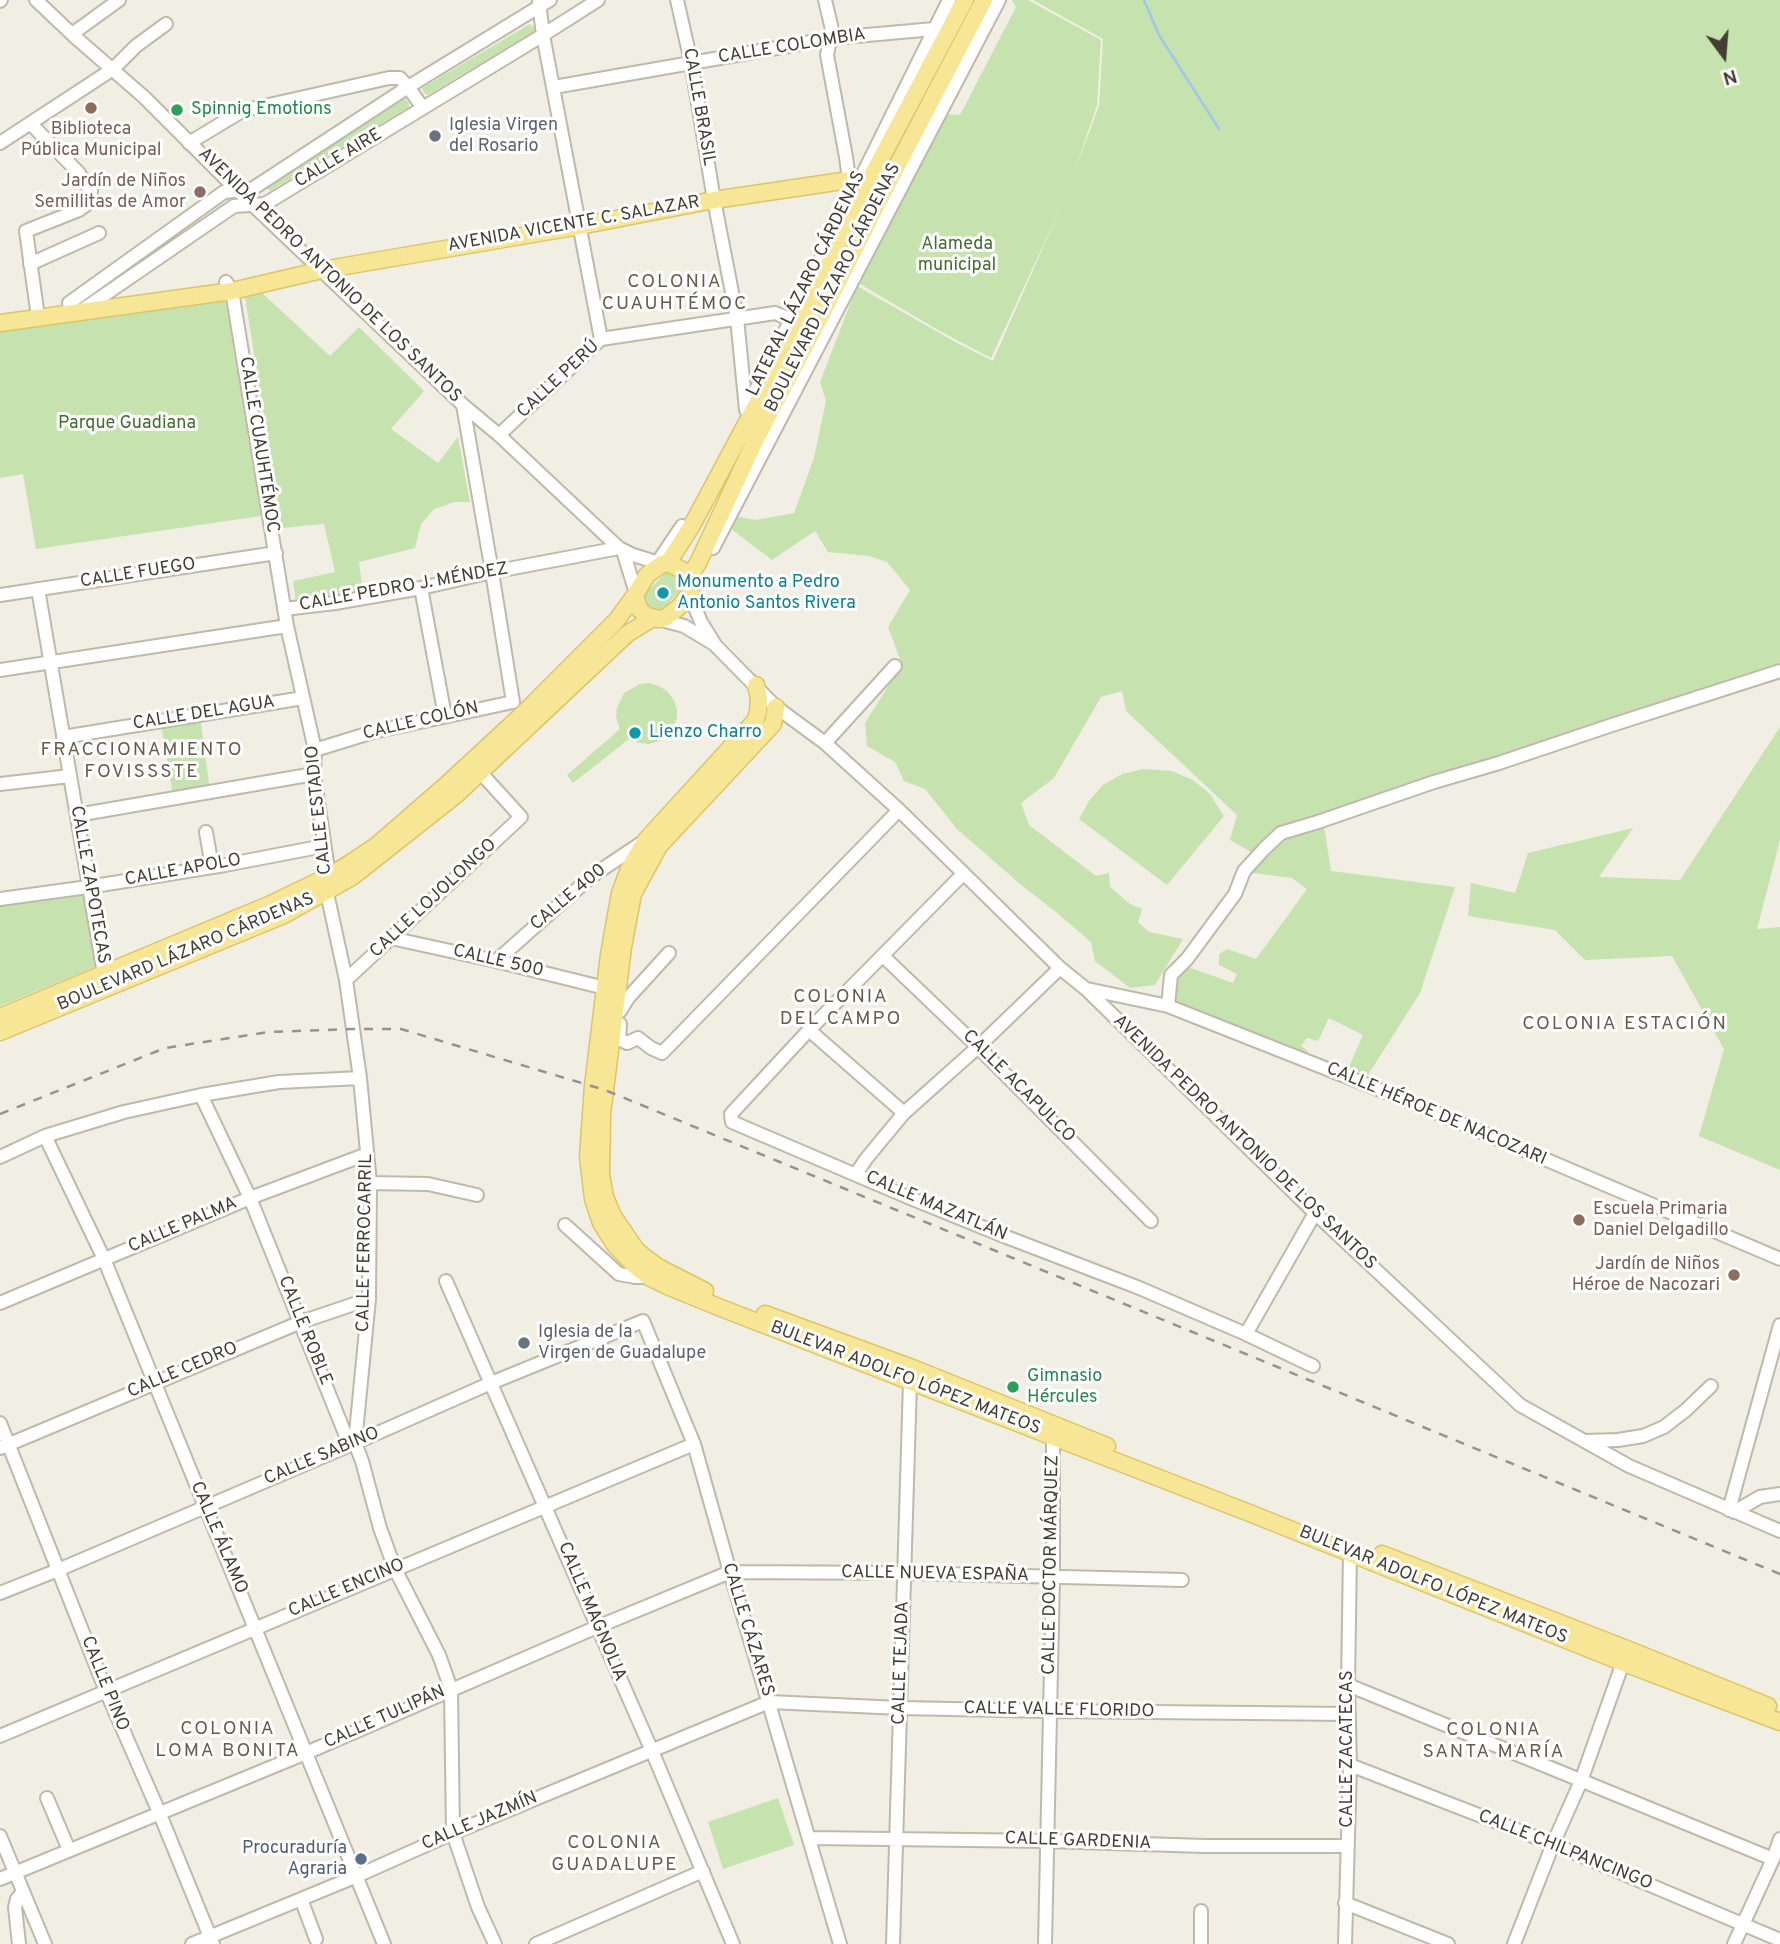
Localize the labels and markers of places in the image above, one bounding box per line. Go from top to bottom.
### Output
place label: Spinnig Emotions [191,99,332,121]
marker: Biblioteca Pública Municipal [83,100,99,116]
marker: Spinnig Emotions [169,102,185,118]
place label: Iglesia Virgen del Rosario [449,115,558,158]
place label: Biblioteca Pública Municipal [21,119,161,162]
marker: Iglesia Virgen del Rosario [427,128,443,144]
place label: Jardín de Niños Semillitas de Amor [34,171,186,214]
marker: Jardín de Niños Semillitas de Amor [192,184,208,200]
place label: Monumento a Pedro Antonio Santos Rivera [677,572,856,614]
marker: Monumento a Pedro Antonio Santos Rivera [655,585,671,601]
place label: Lienzo Charro [649,722,762,744]
marker: Lienzo Charro [627,725,643,741]
place label: Escuela Primaria Daniel Delgadillo [1593,1199,1729,1242]
marker: Escuela Primaria Daniel Delgadillo [1571,1212,1587,1228]
place label: Jardín de Niños Héroe de Nacozari [1572,1254,1720,1296]
marker: Jardín de Niños Héroe de Nacozari [1726,1267,1742,1283]
place label: Iglesia de la Virgen de Guadalupe [538,1322,706,1364]
marker: Iglesia de la Virgen de Guadalupe [516,1335,532,1351]
place label: Gimnasio Hércules [1027,1366,1102,1408]
marker: Gimnasio Hércules [1005,1379,1021,1395]
place label: Procuraduría Agraria [242,1838,347,1881]
marker: Procuraduría Agraria [353,1851,369,1867]

